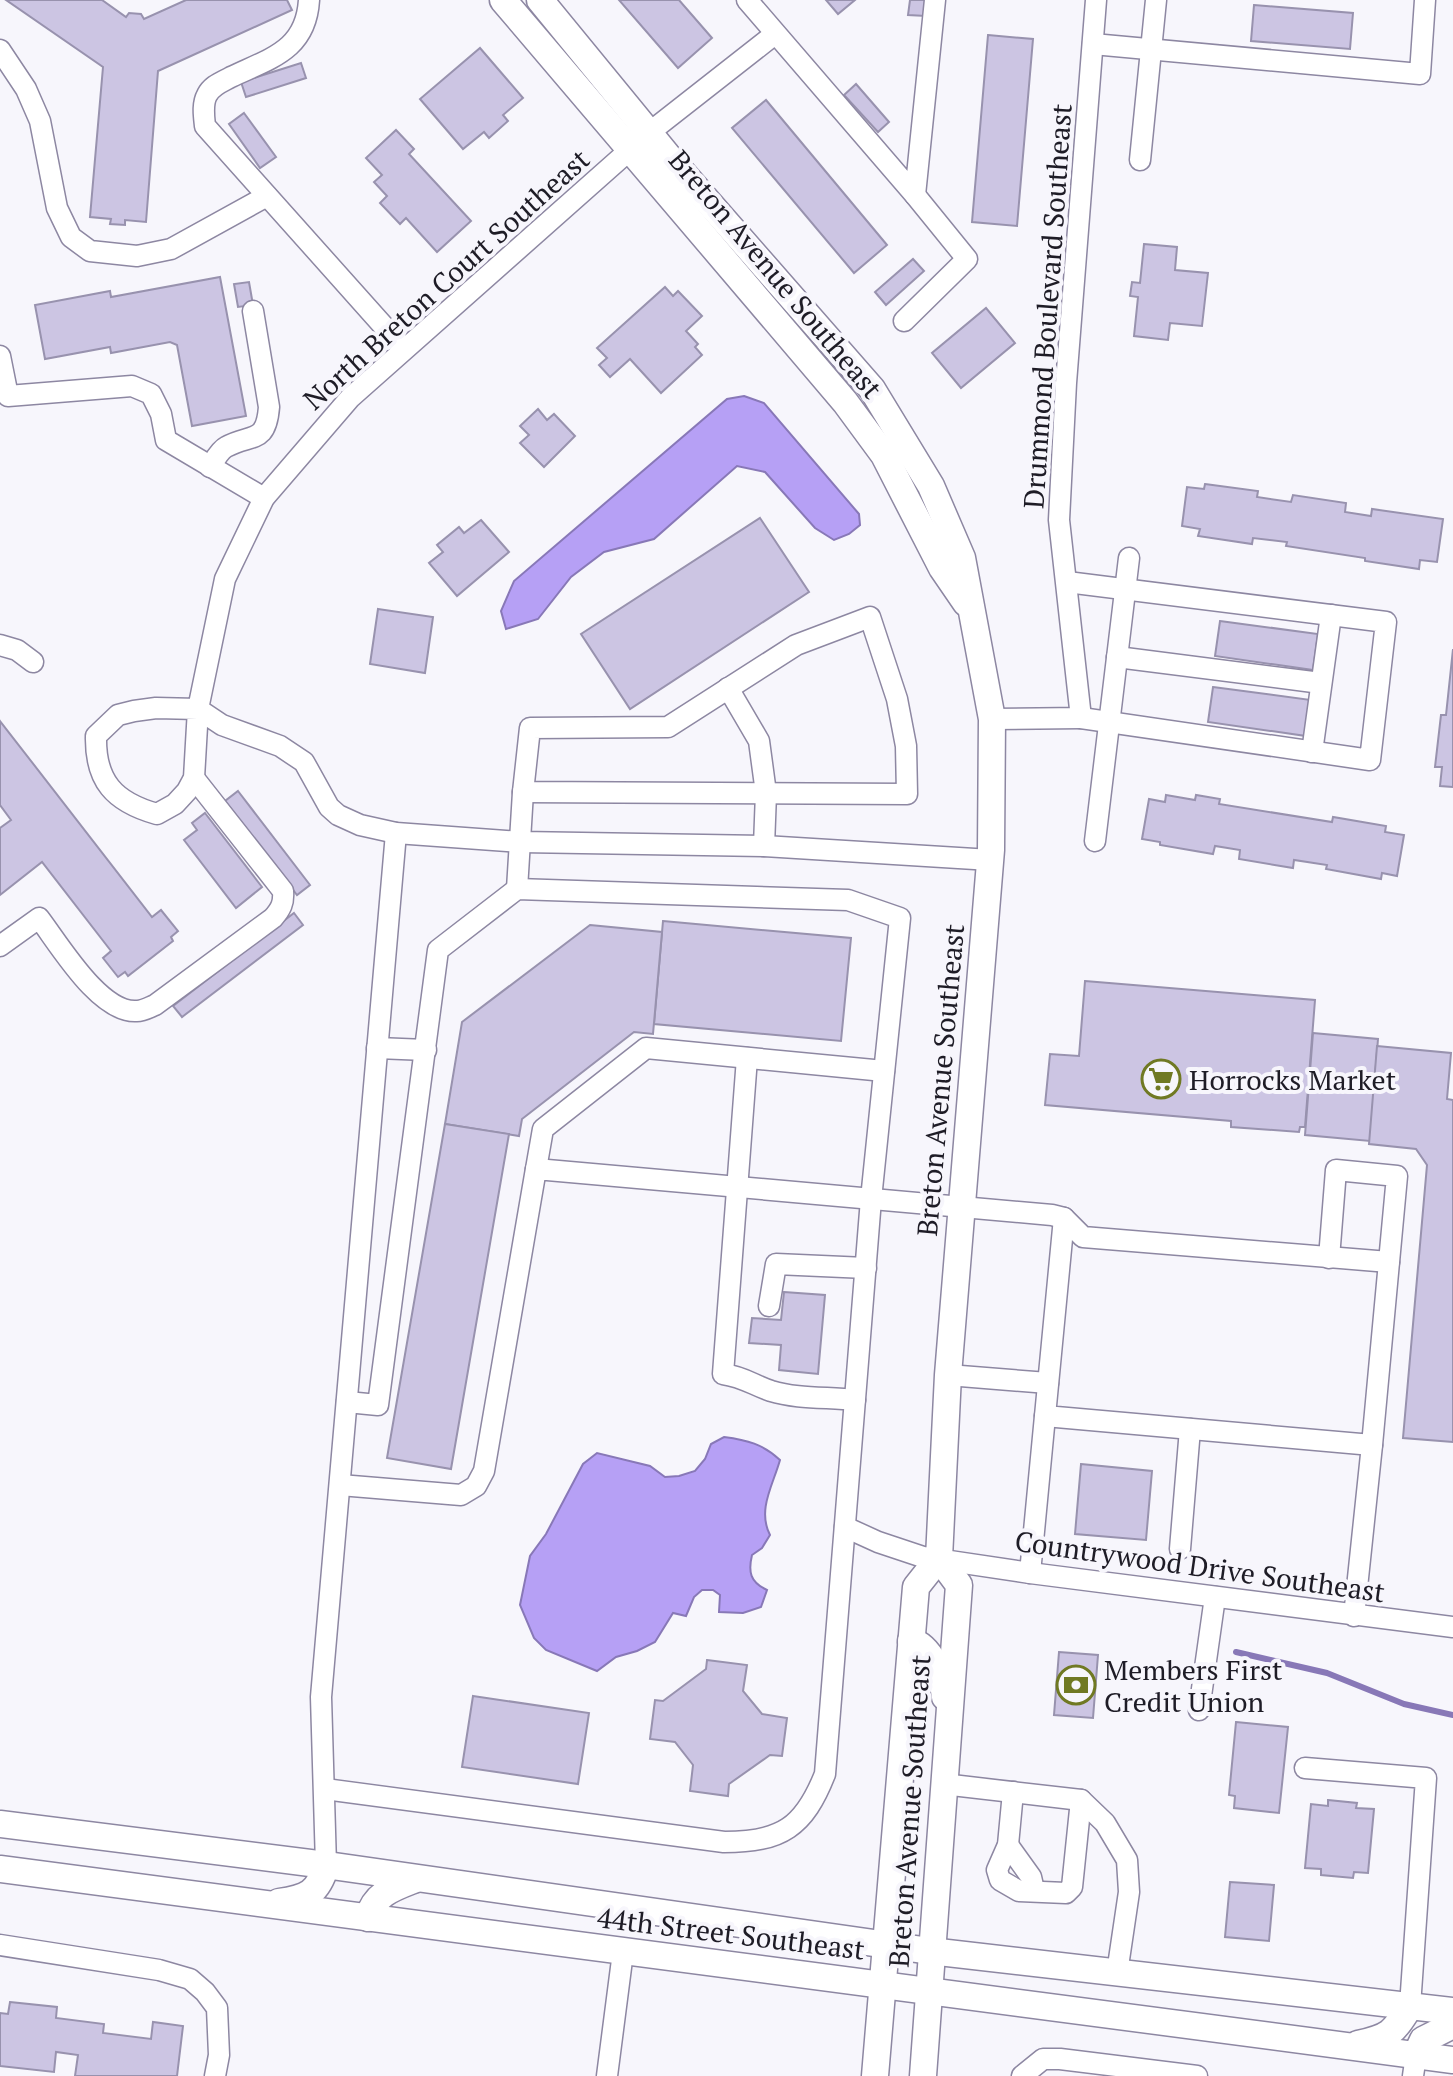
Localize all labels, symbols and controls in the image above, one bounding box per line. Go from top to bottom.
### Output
street label: Drummond Boulevard Southeast [1014,102,1080,510]
street label: North Breton Court Southeast [295,140,597,417]
street label: Breton Avenue Southeast [661,142,891,406]
street label: Breton Avenue Southeast [908,922,972,1238]
supermarket icon: Horrocks Market [1140,1058,1182,1100]
place label: Horrocks Market [1189,1061,1397,1098]
street label: Countrywood Drive Southeast [1013,1522,1388,1610]
place label: Members First Credit Union [1104,1651,1283,1720]
street label: Breton Avenue Southeast [880,1653,938,1969]
bank icon: Members First Credit Union [1055,1664,1097,1706]
street label: 44th Street Southeast [595,1898,867,1968]

